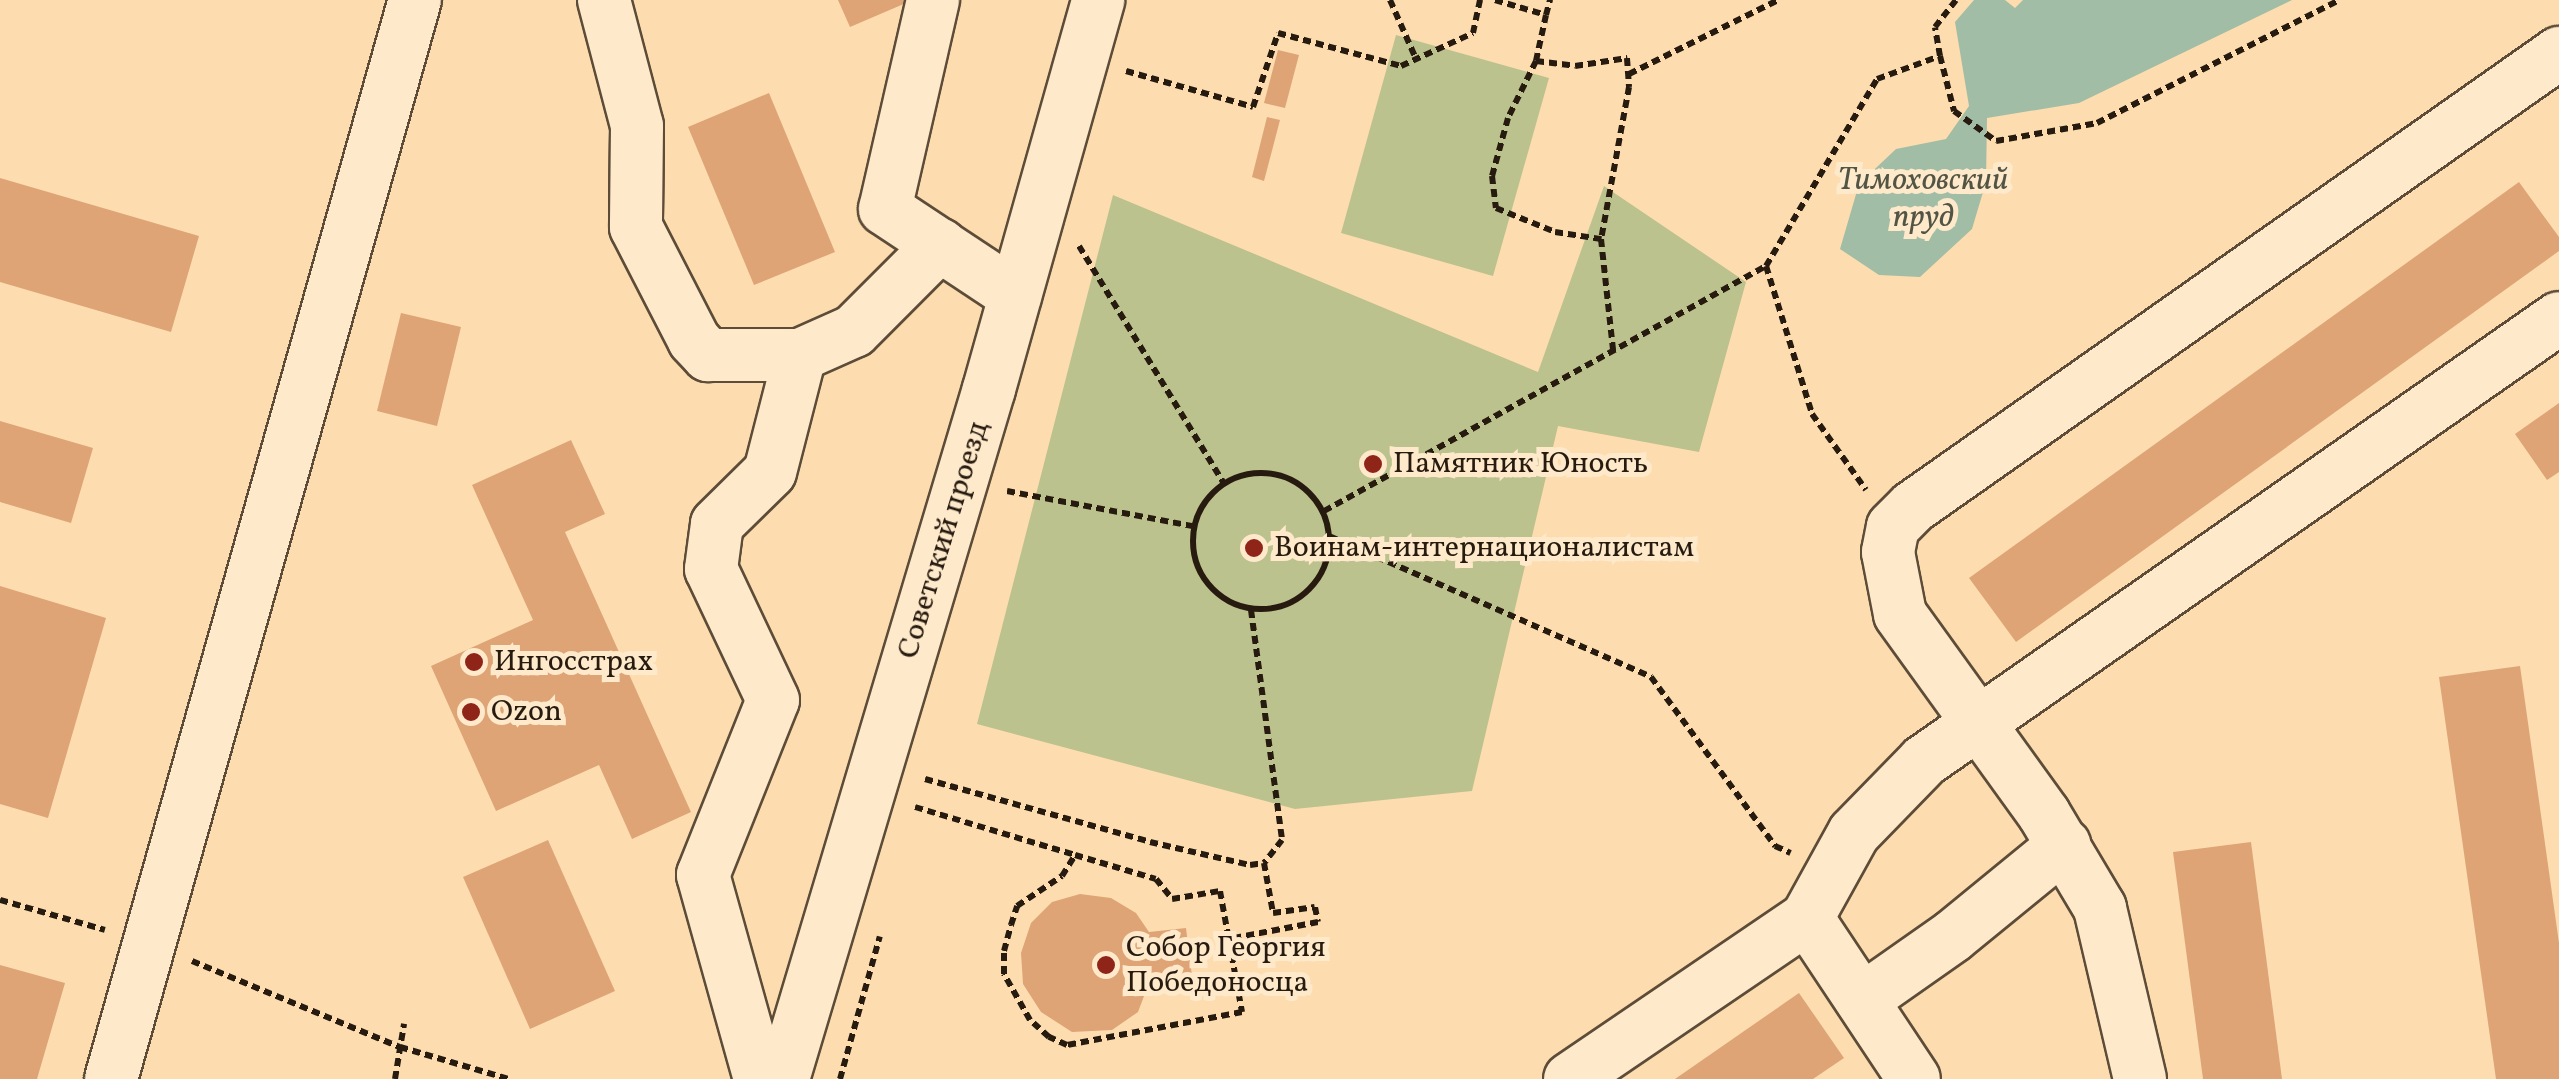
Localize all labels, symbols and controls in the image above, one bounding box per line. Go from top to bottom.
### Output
water label: Тимоховский пруд [1838,163,2008,238]
street label: Советский проезд [891,417,997,663]
place label: Памятник Юность [1393,446,1648,482]
marker: Памятник Юность [1362,453,1384,475]
place label: Воинам-интернационалистам [1274,530,1694,566]
marker: Воинам-интернационалистам [1243,537,1265,559]
place label: Ингосстрах [494,644,653,680]
marker: Ингосстрах [463,651,485,673]
place label: Ozon [491,694,562,730]
marker: Ozon [460,701,482,723]
place label: Собор Георгия Победоносца [1126,930,1326,1000]
marker: Собор Георгия Победоносца [1095,954,1117,976]

